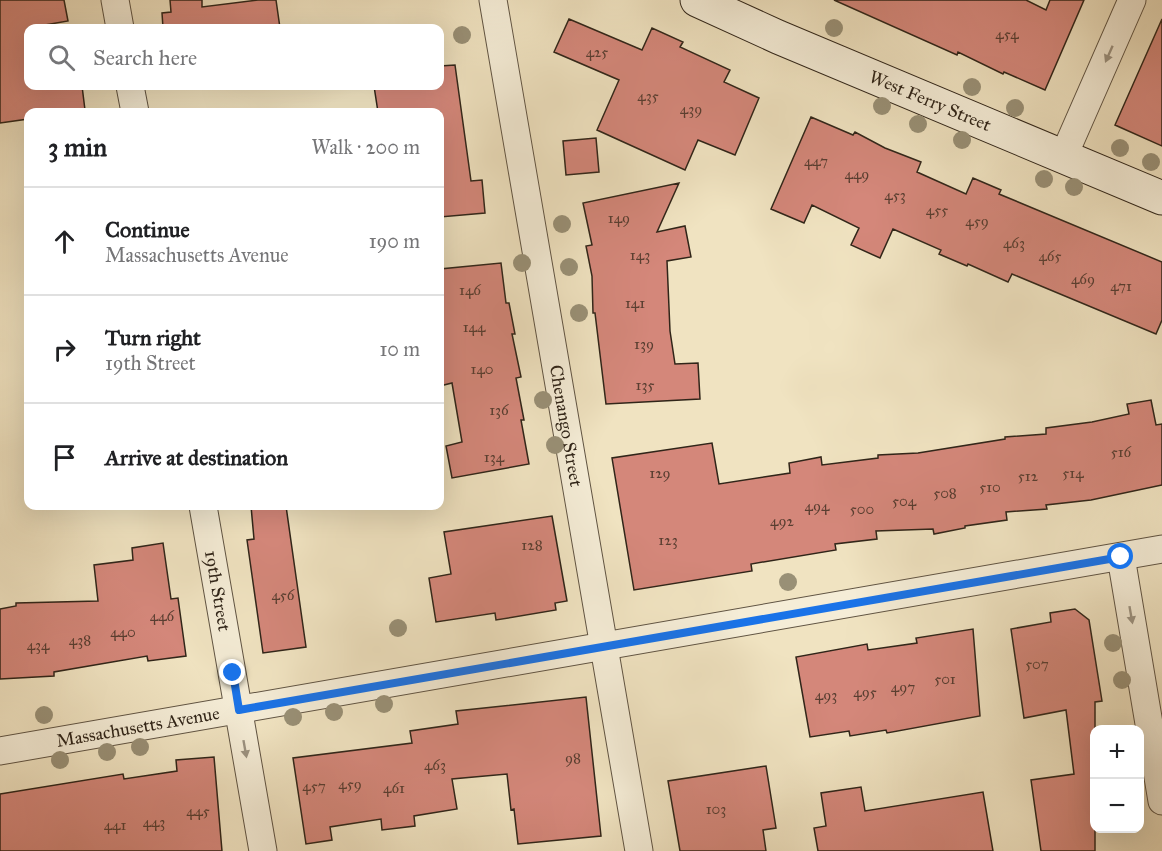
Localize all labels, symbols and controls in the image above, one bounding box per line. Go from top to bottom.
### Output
search box [24,24,444,90]
house number: 454 [995,25,1019,43]
icon: search [45,41,78,74]
house number: 425 [586,43,608,61]
text: Search here [93,44,197,71]
one-way arrow [1104,45,1113,62]
street label: West Ferry Street [866,65,995,136]
house number: 435 [637,87,659,105]
house number: 439 [680,100,702,118]
text: 3 min [48,131,107,163]
text: Walk · 200 m [312,135,420,159]
house number: 447 [804,152,828,170]
house number: 449 [845,165,869,183]
house number: 453 [884,186,906,204]
house number: 455 [926,201,948,219]
house number: 149 [608,209,630,227]
house number: 459 [965,212,989,230]
text: Continue [105,216,190,243]
icon: ahead [48,225,81,258]
text: 190 m [369,229,420,253]
house number: 463 [1003,234,1025,252]
text: Massachusetts Avenue [105,243,289,267]
house number: 143 [630,246,650,264]
house number: 465 [1038,247,1062,265]
house number: 469 [1071,270,1095,288]
house number: 471 [1110,277,1132,295]
house number: 146 [459,281,482,299]
house number: 141 [625,294,645,312]
house number: 144 [463,318,486,336]
text: Turn right [105,324,201,351]
icon: right [48,333,81,366]
house number: 139 [634,335,654,353]
text: 10 m [379,337,420,361]
text: 19th Street [105,351,196,375]
house number: 140 [470,360,494,378]
street label: Chenango Street [545,363,587,489]
house number: 135 [636,376,654,394]
house number: 136 [489,401,510,419]
icon: arrive [48,441,81,474]
house number: 516 [1111,443,1133,461]
text: Arrive at destination [105,444,288,471]
house number: 134 [484,448,505,466]
house number: 129 [649,464,671,482]
house number: 514 [1062,464,1084,482]
house number: 512 [1018,467,1039,485]
house number: 510 [979,478,1001,496]
house number: 508 [933,484,957,502]
house number: 504 [892,492,917,510]
house number: 494 [805,497,830,515]
house number: 500 [850,500,874,518]
house number: 492 [770,512,795,530]
house number: 123 [658,531,678,549]
house number: 128 [521,536,543,554]
route start [1107,543,1133,569]
street label: 19th Street [200,549,236,633]
house number: 456 [271,586,296,604]
one-way arrow [1126,606,1135,625]
house number: 446 [150,607,176,625]
house number: 440 [110,623,136,641]
house number: 438 [69,631,91,649]
house number: 434 [27,636,50,654]
house number: 507 [1025,655,1049,673]
route end [219,659,245,685]
house number: 501 [934,670,956,688]
house number: 497 [891,678,915,696]
house number: 495 [853,683,877,701]
house number: 493 [815,686,837,704]
street label: Massachusetts Avenue [55,702,221,752]
map controls [1090,725,1144,833]
button: + [1090,725,1144,779]
one-way arrow [241,740,250,759]
house number: 98 [565,749,581,767]
house number: 463 [424,756,446,774]
house number: 459 [338,775,362,793]
house number: 457 [302,777,326,795]
house number: 461 [383,779,405,797]
button: − [1090,779,1144,833]
house number: 103 [706,800,726,818]
house number: 445 [186,802,210,820]
house number: 443 [143,813,165,831]
house number: 441 [104,816,126,834]

